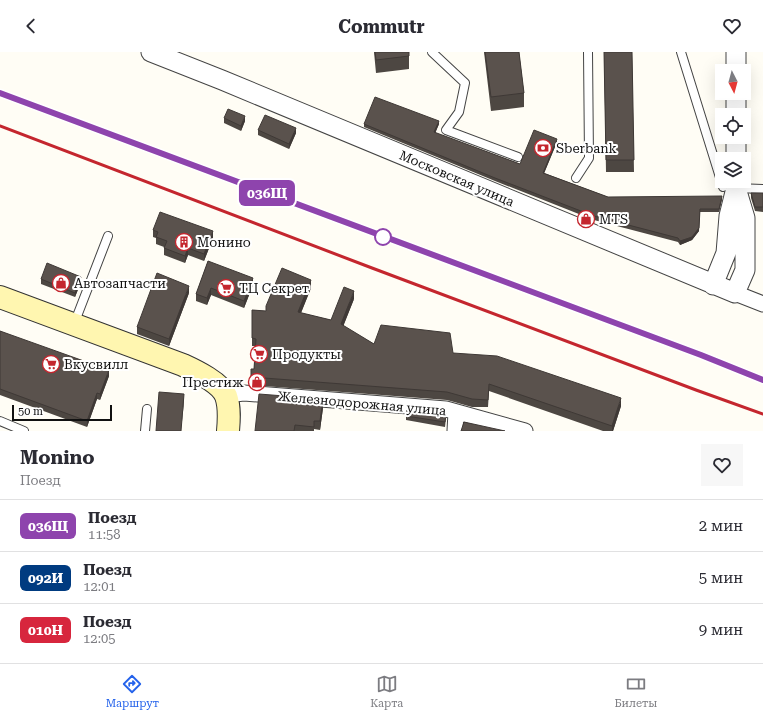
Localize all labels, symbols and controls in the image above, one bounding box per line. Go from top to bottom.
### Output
icon: back [20,15,42,37]
icon: heart [721,15,743,37]
text: Commutr [338,16,425,37]
north arrow [715,64,751,100]
map controls [715,64,751,188]
button: locate [715,108,751,144]
bank icon: Sberbank [533,138,553,158]
place label: Sberbank [556,141,617,156]
street label: Московская улица [397,147,516,209]
button: layers [715,152,751,188]
line badge: 036Щ [239,180,295,206]
text: 036Щ [247,185,287,201]
shop icon: MTS [576,209,596,229]
place label: MTS [599,212,628,227]
unlabelled marker [374,228,392,246]
building icon: Монино [174,232,194,252]
place label: Монино [197,235,251,250]
shop icon: Автозапчасти [51,273,71,293]
place label: Автозапчасти [74,276,166,291]
supermarket icon: ТЦ Секрет [216,278,236,298]
place label: ТЦ Секрет [239,281,309,296]
supermarket icon: Продукты [249,344,269,364]
place label: Продукты [272,347,341,362]
supermarket icon: Вкусвилл [41,354,61,374]
place label: Вкусвилл [64,357,128,372]
shop icon: Престиж [247,372,267,392]
place label: Престиж [182,375,244,390]
street label: Железнодорожная улица [277,389,447,418]
scale bar [12,403,112,422]
text: 50 m [18,405,43,418]
button: heart [701,444,743,486]
text: Monino [20,446,95,469]
text: Поезд [20,473,61,488]
text: Поезд [88,509,136,527]
text: 2 мин [699,517,743,535]
text: 036Щ [28,518,68,534]
text: 11:58 [88,527,121,542]
text: Поезд [83,561,132,579]
text: 5 мин [699,569,743,587]
text: 092И [28,570,63,586]
text: 12:01 [83,579,116,594]
text: Поезд [83,613,131,631]
text: 9 мин [699,621,743,639]
text: 010Н [28,622,63,638]
text: 12:05 [83,631,116,646]
tab: Маршрут [106,673,159,710]
tab: Карта [370,673,403,710]
tab: Билеты [615,673,657,710]

